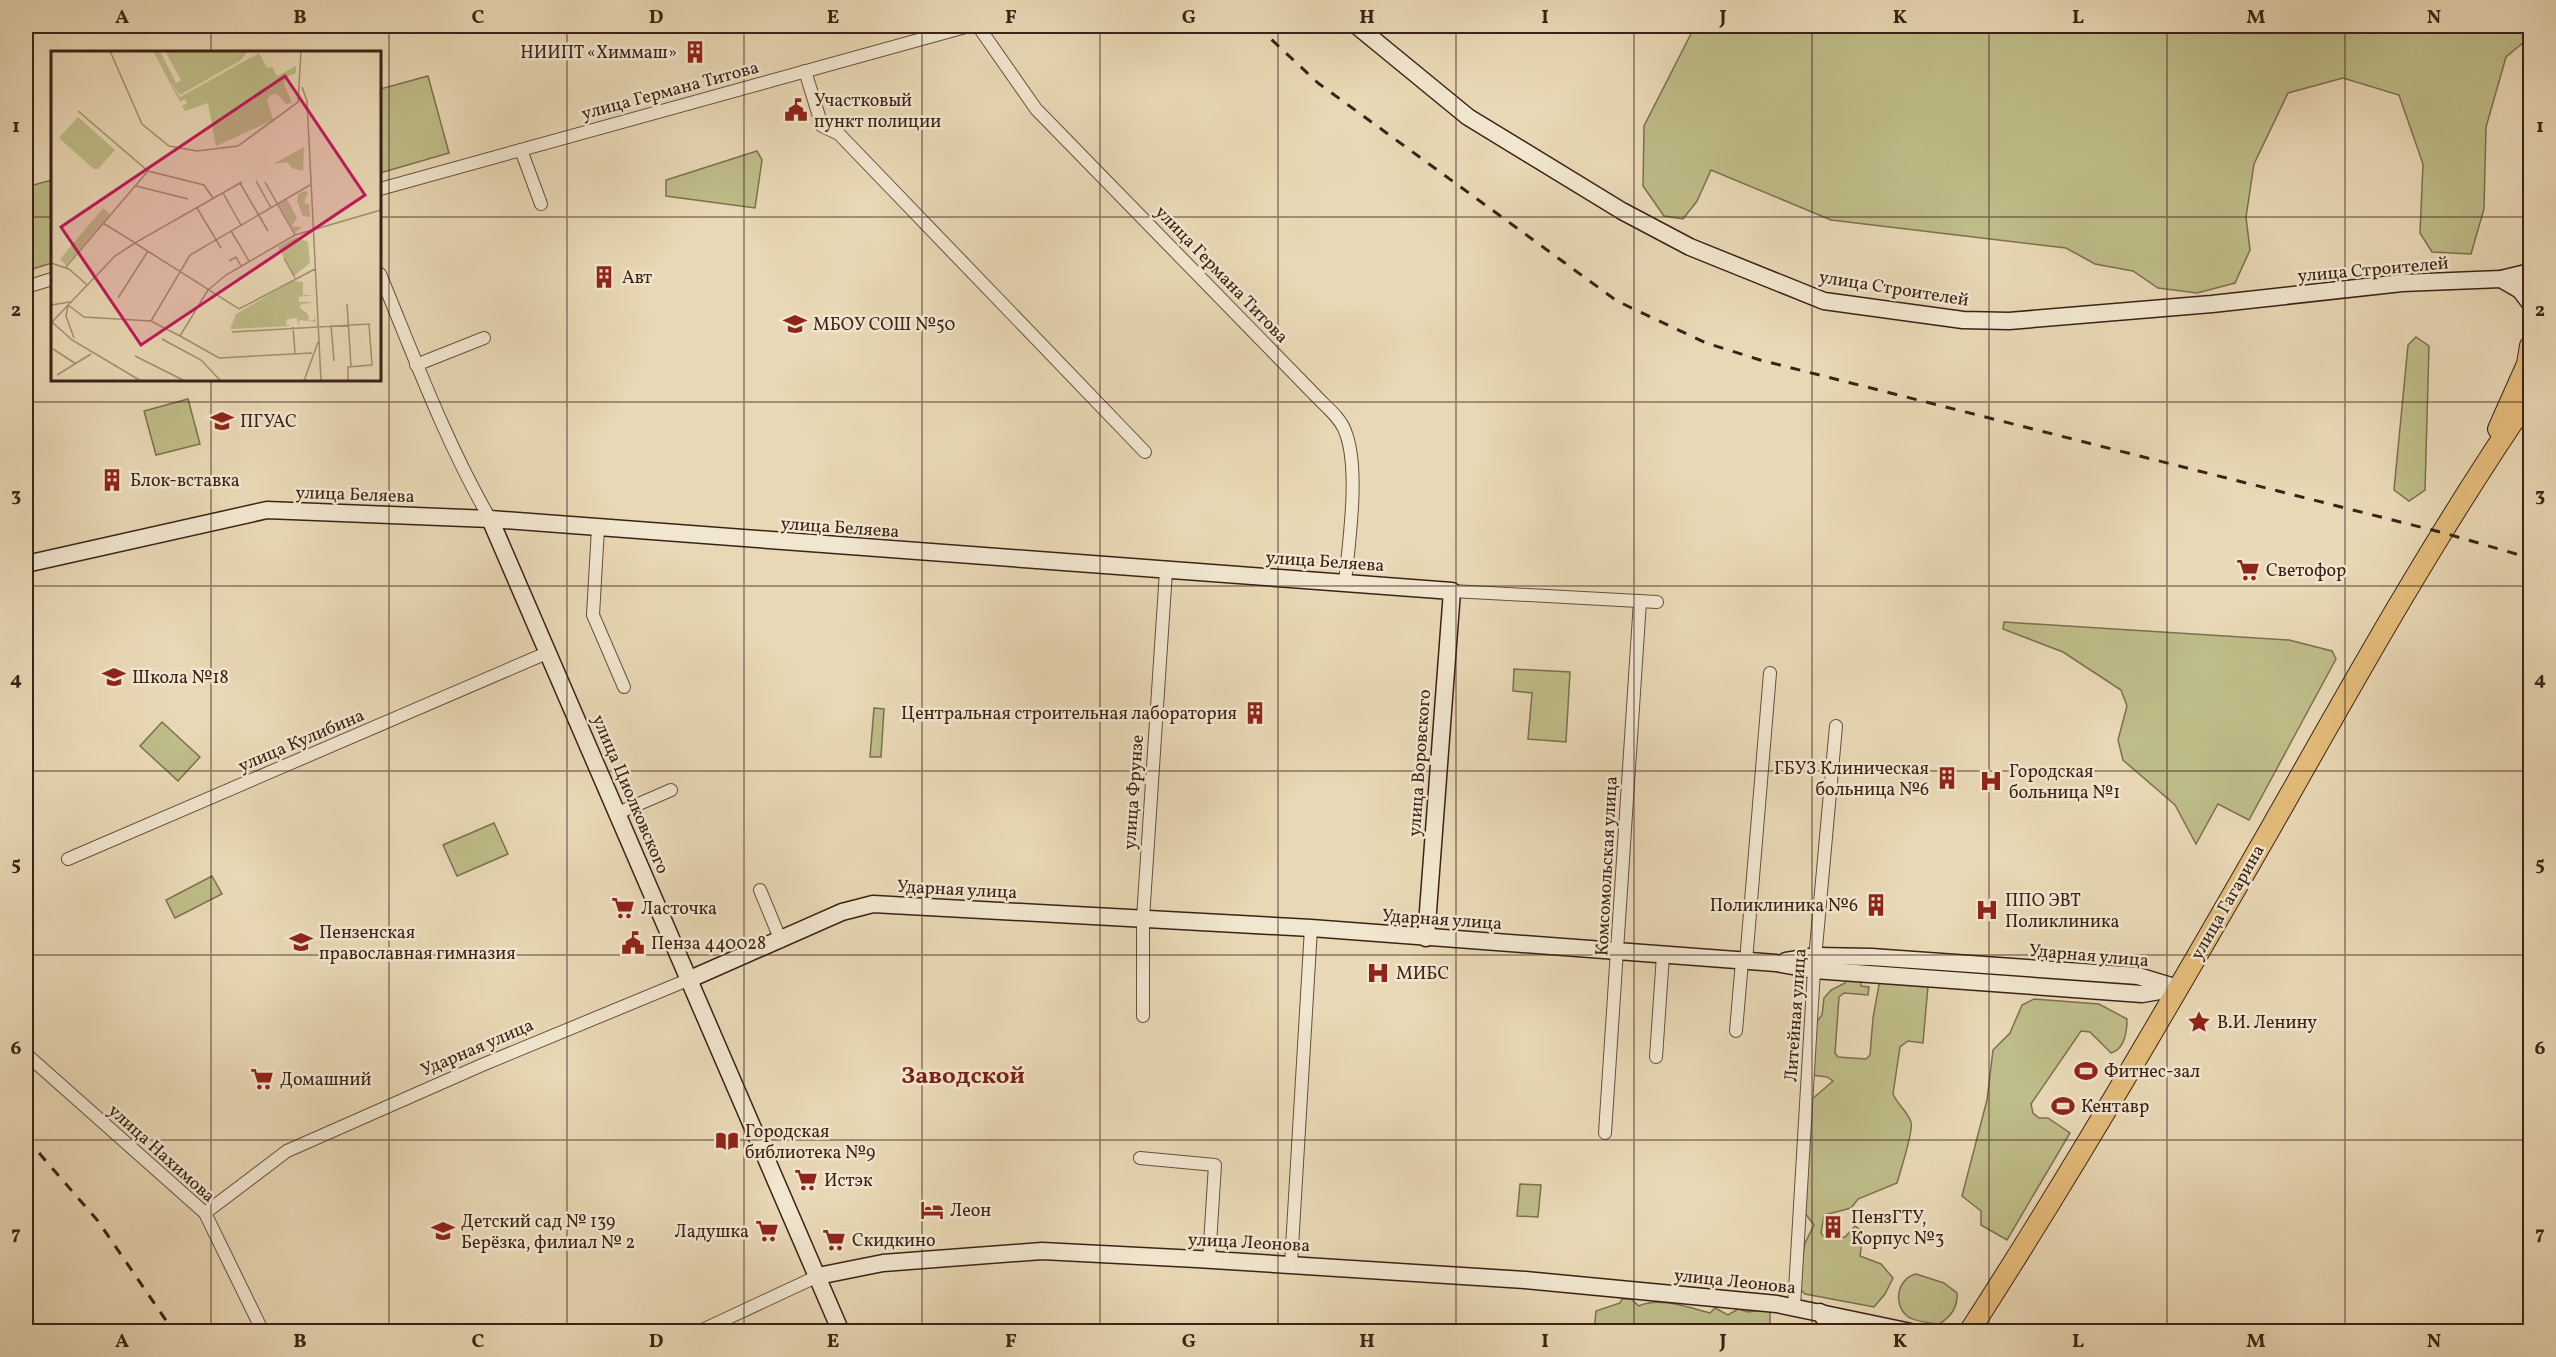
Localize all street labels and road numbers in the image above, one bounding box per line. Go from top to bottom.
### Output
street label: улица Германа Титова [579,56,762,127]
street label: улица Германа Титова [1148,201,1293,349]
street label: улица Строителей [2297,251,2450,290]
street label: улица Строителей [1817,265,1971,314]
street label: улица Беляева [295,481,415,510]
street label: улица Беляева [780,512,900,545]
street label: улица Беляева [1265,546,1385,579]
street label: улица Воровского [1403,689,1438,838]
street label: улица Кулибина [235,703,369,779]
street label: улица Циолковского [585,711,674,878]
street label: улица Фрунзе [1118,734,1151,851]
street label: Комсомольская улица [1590,775,1625,957]
street label: улица Гагарина [2185,841,2271,965]
street label: Ударная улица [896,875,1018,906]
street label: Ударная улица [1381,904,1503,937]
street label: Ударная улица [2028,939,2150,974]
street label: Литейная улица [1779,947,1814,1083]
street label: Ударная улица [417,1013,538,1083]
street label: улица Нахимова [102,1099,220,1209]
street label: улица Леонова [1187,1228,1311,1259]
street label: улица Леонова [1673,1264,1797,1301]

